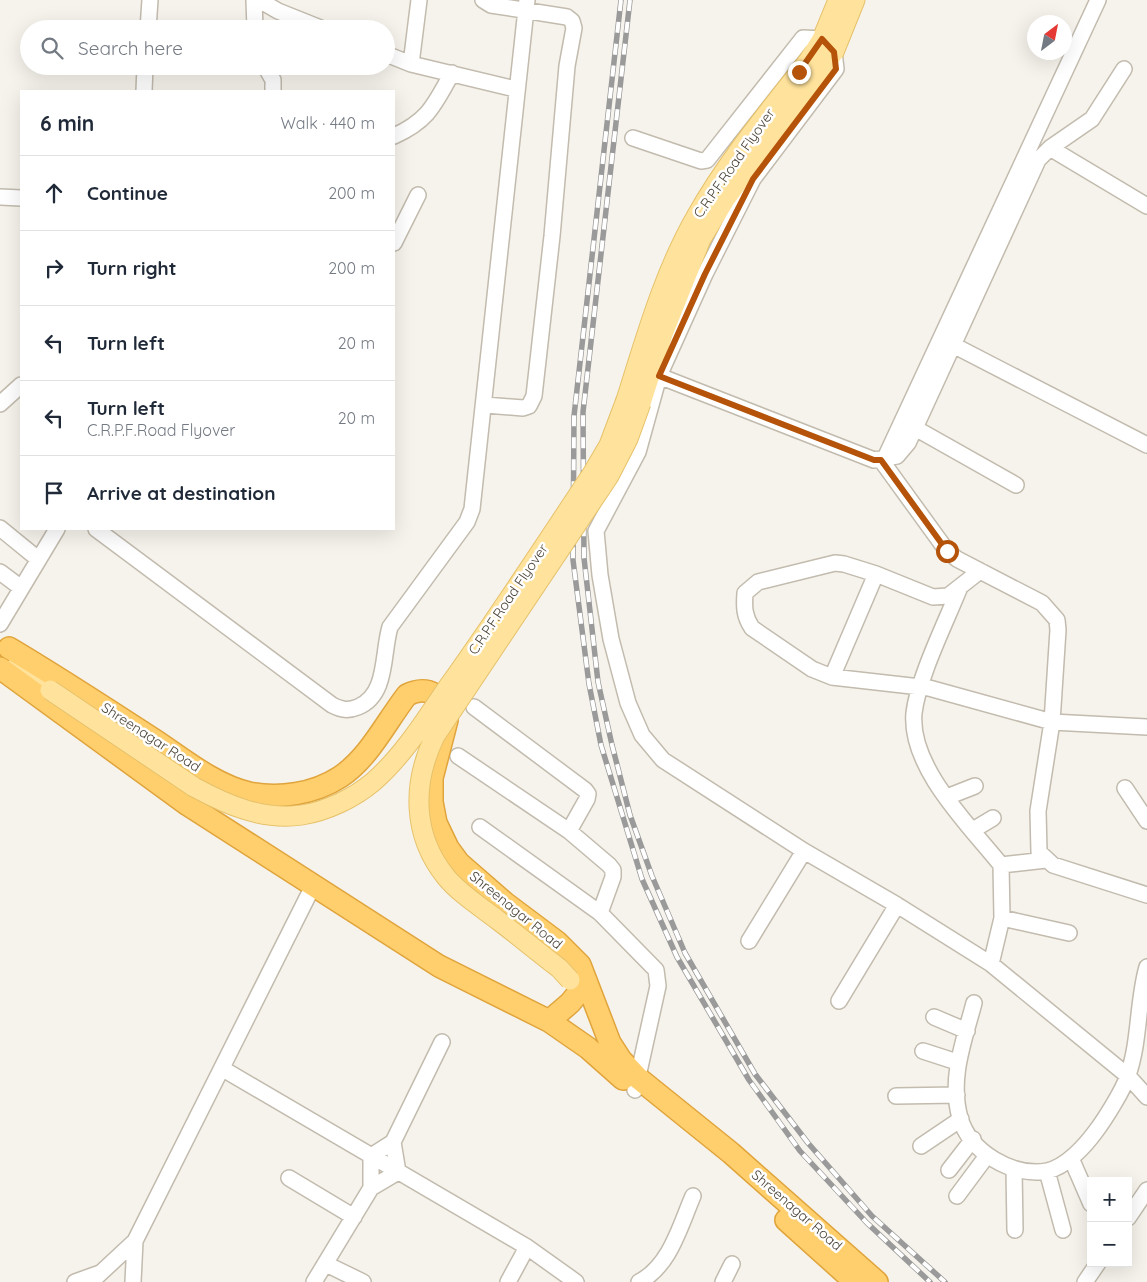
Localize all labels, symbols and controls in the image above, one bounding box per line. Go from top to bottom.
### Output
north arrow [1027,15,1072,60]
search box [20,20,395,75]
icon: search [38,34,66,62]
text: Search here [78,36,183,60]
route end [788,61,811,84]
street label: C.R.P.F.Road Flyover [689,104,779,221]
text: 6 min [40,110,94,136]
text: Walk · 440 m [281,113,375,133]
icon: ahead [40,179,68,207]
text: Continue [87,181,168,205]
text: 200 m [328,183,375,203]
icon: right [40,254,68,282]
text: Turn right [87,256,176,280]
text: 200 m [328,258,375,278]
icon: left [40,329,68,357]
text: Turn left [87,331,165,355]
text: 20 m [338,333,375,353]
text: Turn left [87,396,165,420]
icon: left [40,404,68,432]
text: 20 m [338,408,375,428]
text: C.R.P.F.Road Flyover [87,420,235,440]
icon: arrive [40,479,68,507]
text: Arrive at destination [87,481,276,505]
street label: C.R.P.F.Road Flyover [464,540,552,658]
route start [936,540,959,563]
street label: Shreenagar Road [98,698,204,776]
street label: Shreenagar Road [466,867,566,953]
street label: Shreenagar Road [748,1166,846,1254]
map controls [1087,1177,1132,1267]
button: + [1087,1177,1132,1222]
button: − [1087,1222,1132,1267]

